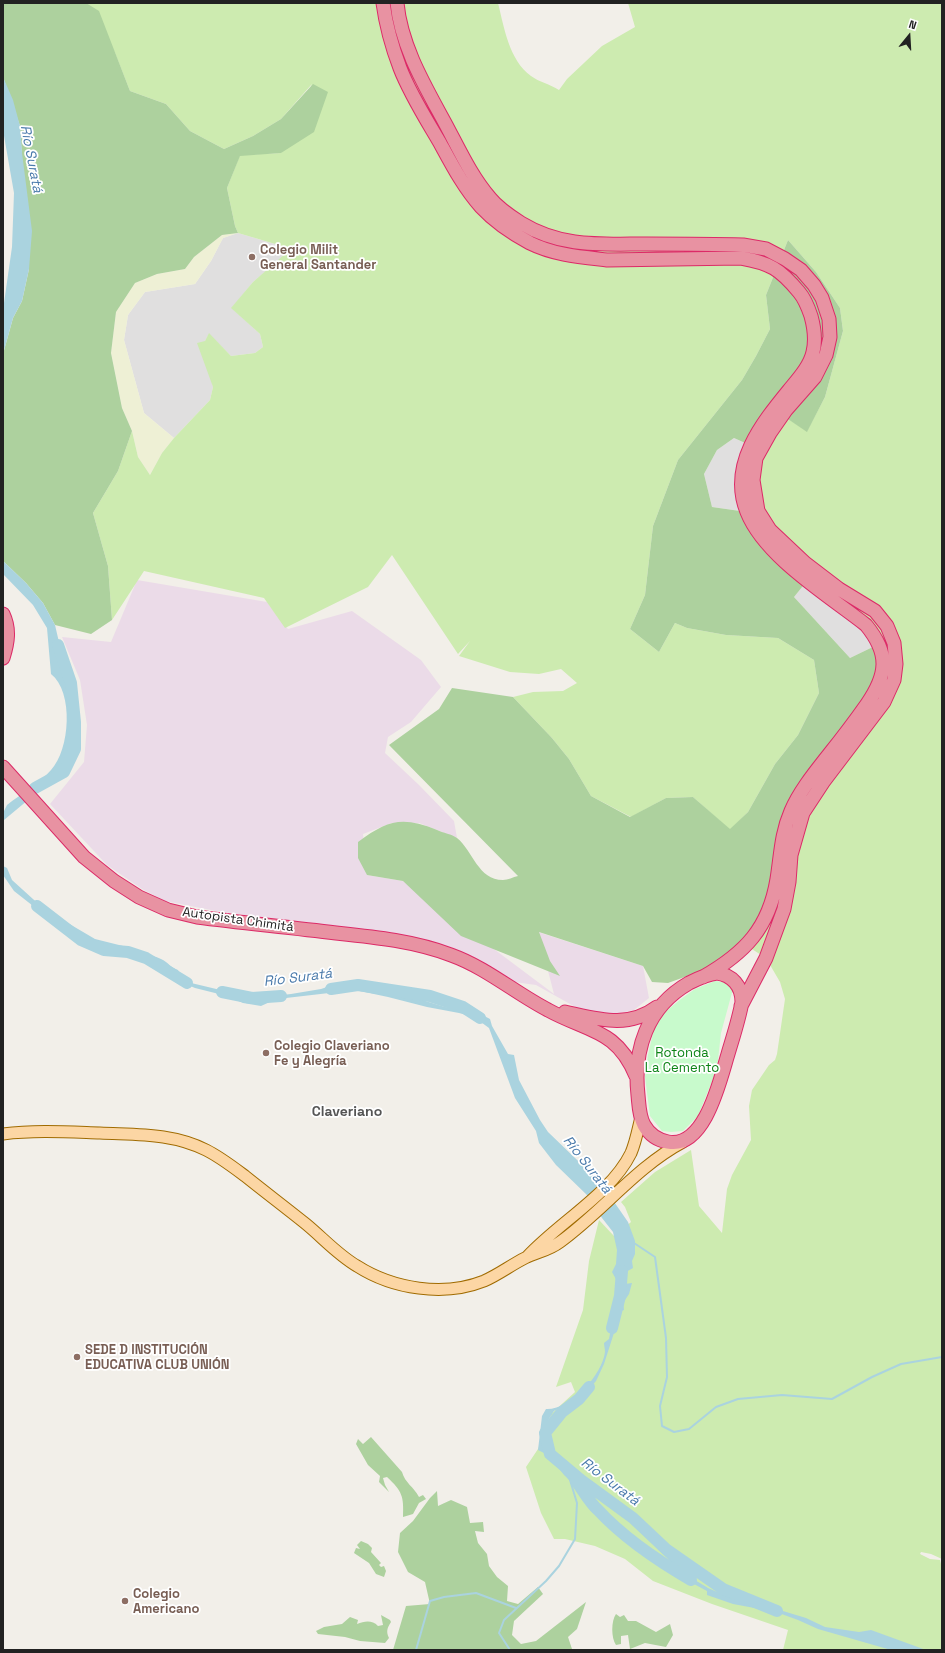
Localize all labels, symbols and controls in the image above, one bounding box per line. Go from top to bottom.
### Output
north arrow [889,16,929,56]
text: N [907,17,918,32]
water label: Río Suratá [16,124,46,194]
place label: Colegio Milit General Santander [260,242,376,273]
marker: Colegio Milit General Santander [247,252,257,262]
street label: Autopista Chimitá [181,904,295,936]
water label: Río Suratá [263,965,333,991]
place label: Colegio Claveriano Fe y Alegría [274,1038,390,1069]
park label: Rotonda La Cemento [645,1045,719,1076]
marker: Colegio Claveriano Fe y Alegría [261,1048,271,1058]
district label: Claveriano [312,1104,382,1120]
water label: Río Suratá [559,1133,615,1197]
place label: SEDE D INSTITUCIÓN EDUCATIVA CLUB UNIÓN [85,1342,230,1373]
marker: SEDE D INSTITUCIÓN EDUCATIVA CLUB UNIÓN [72,1352,82,1362]
water label: Río Suratá [577,1455,643,1509]
place label: Colegio Americano [133,1586,200,1617]
marker: Colegio Americano [120,1596,130,1606]

